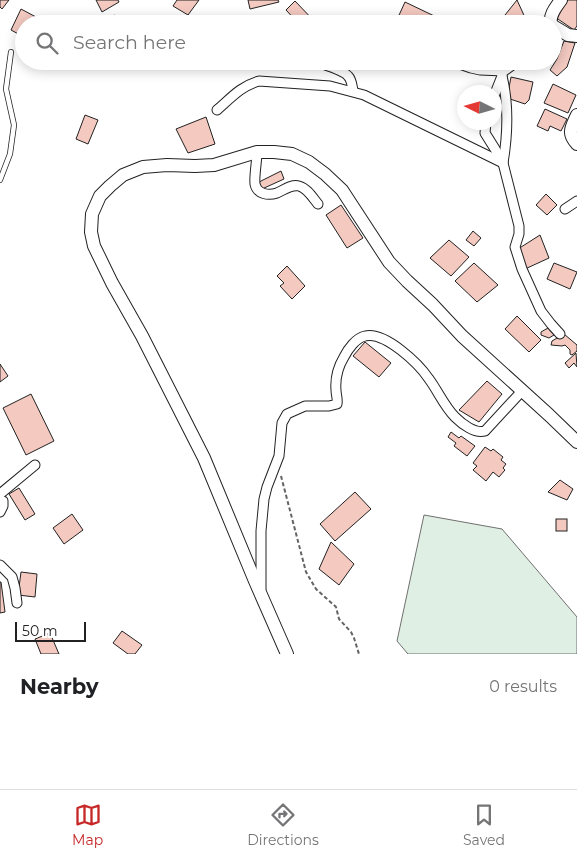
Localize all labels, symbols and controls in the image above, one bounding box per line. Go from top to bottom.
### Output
search box [15,15,562,70]
icon: search [33,29,61,57]
text: Search here [73,31,186,54]
north arrow [457,85,502,130]
scale bar [15,619,86,642]
text: 50 m [22,622,58,640]
text: Nearby [20,674,99,699]
text: 0 results [489,677,557,696]
tab: Map [72,801,103,849]
tab: Directions [247,801,319,849]
tab: Saved [463,801,505,849]

